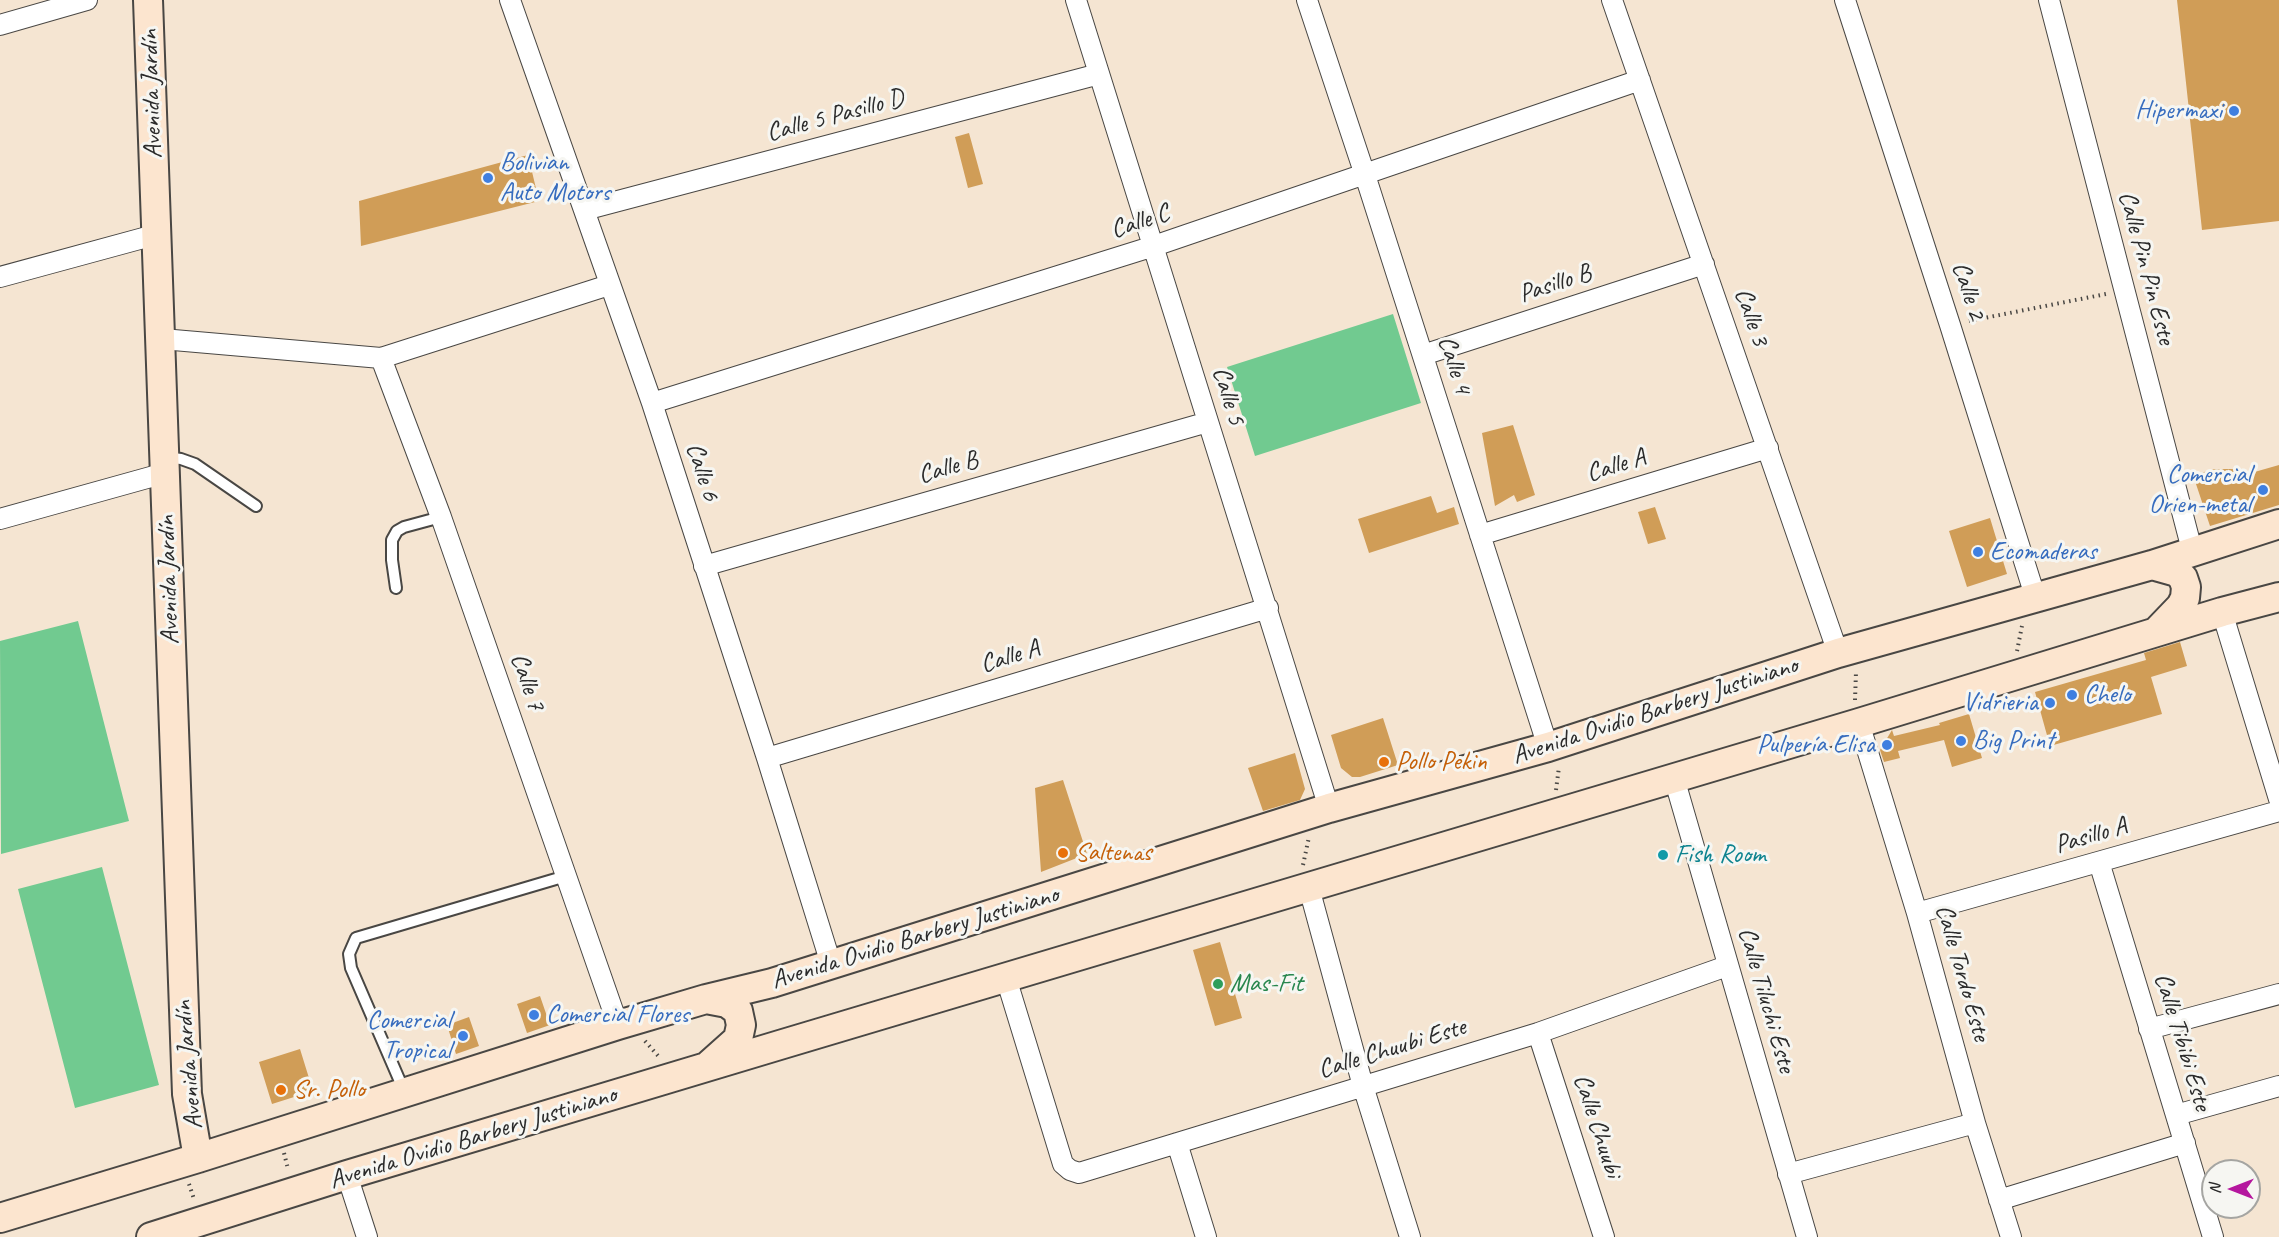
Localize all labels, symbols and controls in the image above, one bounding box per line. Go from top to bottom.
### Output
street label: Avenida Jardín [134,29,170,159]
street label: Calle 5 Pasillo D [763,83,907,149]
place label: Hipermaxi [2135,95,2222,127]
marker: Hipermaxi [2227,104,2241,118]
place label: Bolivian Auto Motors [500,147,610,208]
marker: Bolivian Auto Motors [481,171,495,185]
street label: Calle Pin Pin Este [2111,188,2181,348]
street label: Calle C [1107,198,1173,246]
street label: Pasillo B [1515,258,1595,310]
street label: Calle 2 [1944,258,1992,324]
street label: Calle 3 [1727,284,1775,350]
street label: Calle 4 [1430,332,1478,398]
street label: Calle 5 [1204,363,1252,429]
street label: Calle 6 [678,439,726,505]
street label: Calle A [1583,442,1649,490]
street label: Calle B [915,445,981,491]
place label: Comercial Orien-metal [2149,459,2251,520]
marker: Comercial Orien-metal [2256,483,2270,497]
street label: Avenida Jardín [151,515,187,645]
place label: Ecomaderas [1990,536,2097,568]
marker: Ecomaderas [1971,545,1985,559]
street label: Calle A [977,633,1043,681]
street label: Calle 7 [503,649,551,715]
street label: Avenida Ovidio Barbery Justiniano [1508,650,1802,772]
place label: Chelo [2084,679,2130,711]
place label: Vidrieria [1963,687,2038,719]
marker: Chelo [2065,688,2079,702]
marker: Vidrieria [2043,696,2057,710]
place label: Big Print [1973,725,2054,757]
place label: Pulpería Elisa [1757,729,1875,761]
marker: Big Print [1954,734,1968,748]
marker: Pulpería Elisa [1880,738,1894,752]
place label: Pollo Pekin [1396,746,1487,778]
marker: Pollo Pekin [1377,755,1391,769]
street label: Pasillo A [2051,811,2131,861]
place label: Saltenas [1075,837,1151,869]
place label: Fish Room [1675,839,1766,871]
marker: Saltenas [1056,846,1070,860]
marker: Fish Room [1656,848,1670,862]
street label: Avenida Ovidio Barbery Justiniano [768,879,1062,997]
street label: Calle Tordo Este [1928,901,1996,1045]
street label: Calle Tiluchi Este [1730,924,1802,1076]
place label: Mas-Fit [1230,968,1303,1000]
street label: Calle Tibibi Este [2146,969,2218,1115]
marker: Mas-Fit [1211,977,1225,991]
street label: Avenida Jardín [168,999,210,1131]
place label: Comercial Flores [546,999,689,1031]
place label: Comercial Tropical [367,1005,451,1066]
marker: Comercial Flores [527,1008,541,1022]
street label: Calle Chuubi Este [1314,1012,1470,1086]
marker: Comercial Tropical [456,1029,470,1043]
street label: Calle Chuubi [1566,1070,1628,1182]
place label: Sr. Pollo [293,1074,365,1106]
street label: Avenida Ovidio Barbery Justiniano [326,1079,620,1197]
marker: Sr. Pollo [274,1083,288,1097]
north arrow [2201,1159,2261,1219]
text: N [2205,1184,2225,1194]

